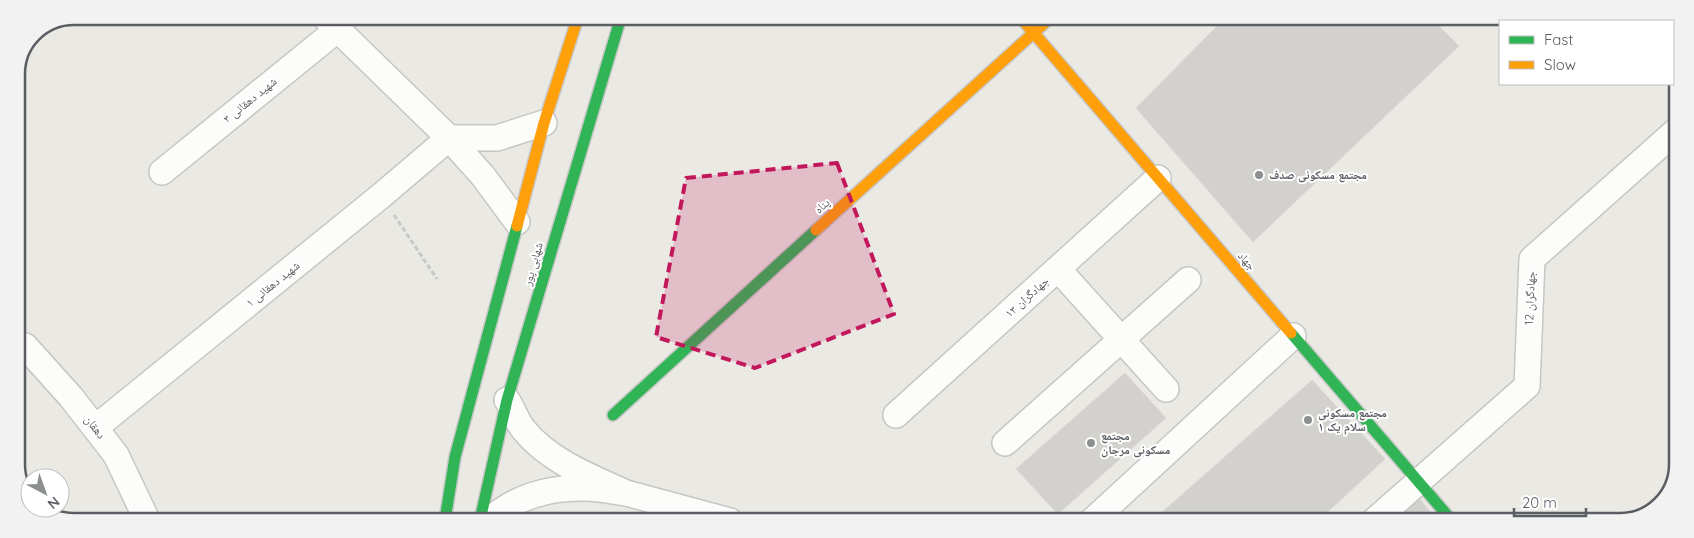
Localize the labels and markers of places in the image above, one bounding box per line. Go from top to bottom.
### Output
place label: مجتمع مسکونی صدف [1269,167,1367,183]
marker: مجتمع مسکونی صدف [1253,169,1265,181]
place label: مجتمع مسکونی سلام یک ۱ [1318,405,1387,435]
marker: مجتمع مسکونی سلام یک ۱ [1302,414,1314,426]
place label: مجتمع مسکونی مرجان [1101,428,1171,458]
marker: مجتمع مسکونی مرجان [1085,437,1097,449]

